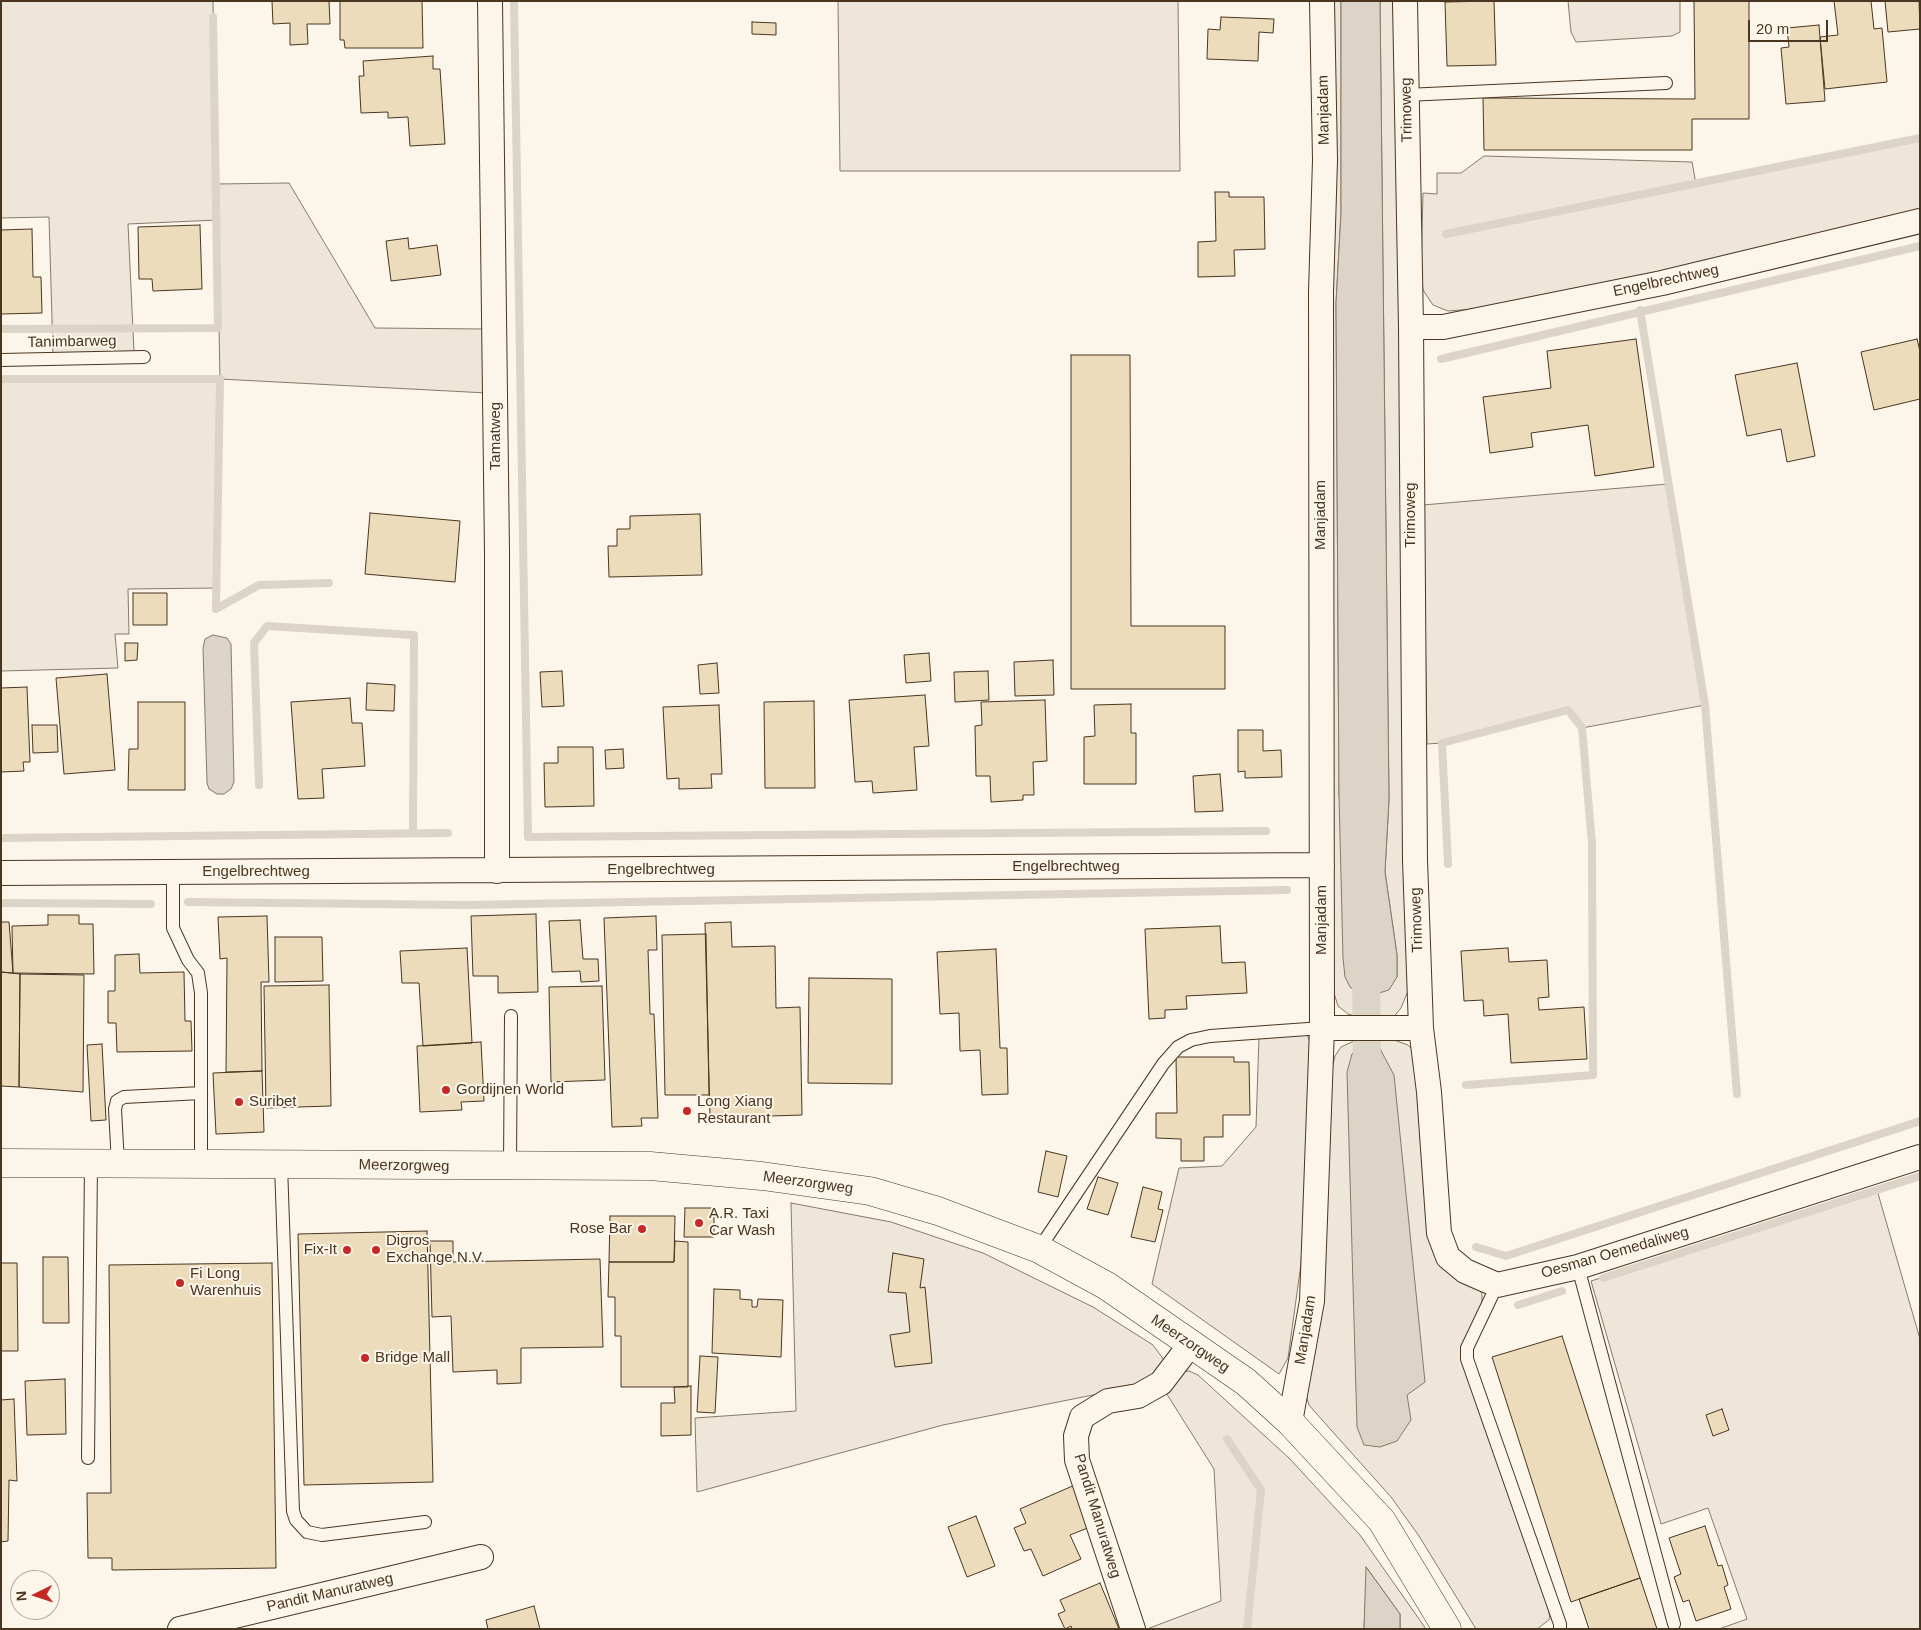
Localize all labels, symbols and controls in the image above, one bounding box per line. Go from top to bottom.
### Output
scale bar [1751,10,1831,42]
text: 20 m [1756,20,1789,37]
street label: Manjadam [1314,75,1334,145]
street label: Trimoweg [1397,77,1417,143]
street label: Engelbrechtweg [1612,261,1720,301]
street label: Tanimbarweg [27,332,117,352]
street label: Tamatweg [487,402,505,470]
street label: Manjadam [1312,480,1330,550]
street label: Trimoweg [1402,482,1420,548]
street label: Engelbrechtweg [1012,858,1120,876]
street label: Engelbrechtweg [607,861,715,879]
street label: Engelbrechtweg [202,863,310,881]
street label: Manjadam [1313,885,1331,955]
street label: Trimoweg [1407,887,1427,953]
place label: Gordijnen World [456,1081,564,1099]
marker: Gordijnen World [440,1084,452,1096]
place label: Suribet [249,1093,297,1111]
place label: Long Xiang Restaurant [697,1093,773,1128]
marker: Suribet [233,1096,245,1108]
marker: Long Xiang Restaurant [681,1105,693,1117]
street label: Meerzorgweg [358,1156,450,1176]
street label: Meerzorgweg [762,1168,854,1198]
place label: A.R. Taxi Car Wash [709,1205,775,1240]
marker: A.R. Taxi Car Wash [693,1217,705,1229]
place label: Rose Bar [569,1220,632,1238]
marker: Rose Bar [636,1223,648,1235]
street label: Oesman Oemedaliweg [1539,1223,1691,1283]
place label: Digros Exchange N.V. [386,1232,485,1267]
place label: Fix-It [304,1241,337,1259]
marker: Fix-It [341,1244,353,1256]
marker: Digros Exchange N.V. [370,1244,382,1256]
place label: Fi Long Warenhuis [190,1265,261,1300]
marker: Fi Long Warenhuis [174,1277,186,1289]
street label: Manjadam [1292,1294,1320,1366]
street label: Meerzorgweg [1147,1311,1233,1377]
place label: Bridge Mall [375,1349,450,1367]
marker: Bridge Mall [359,1352,371,1364]
street label: Pandit Manuratweg [1069,1452,1125,1580]
north arrow [10,1570,60,1620]
street label: Pandit Manuratweg [265,1570,395,1616]
text: N [13,1590,29,1602]

